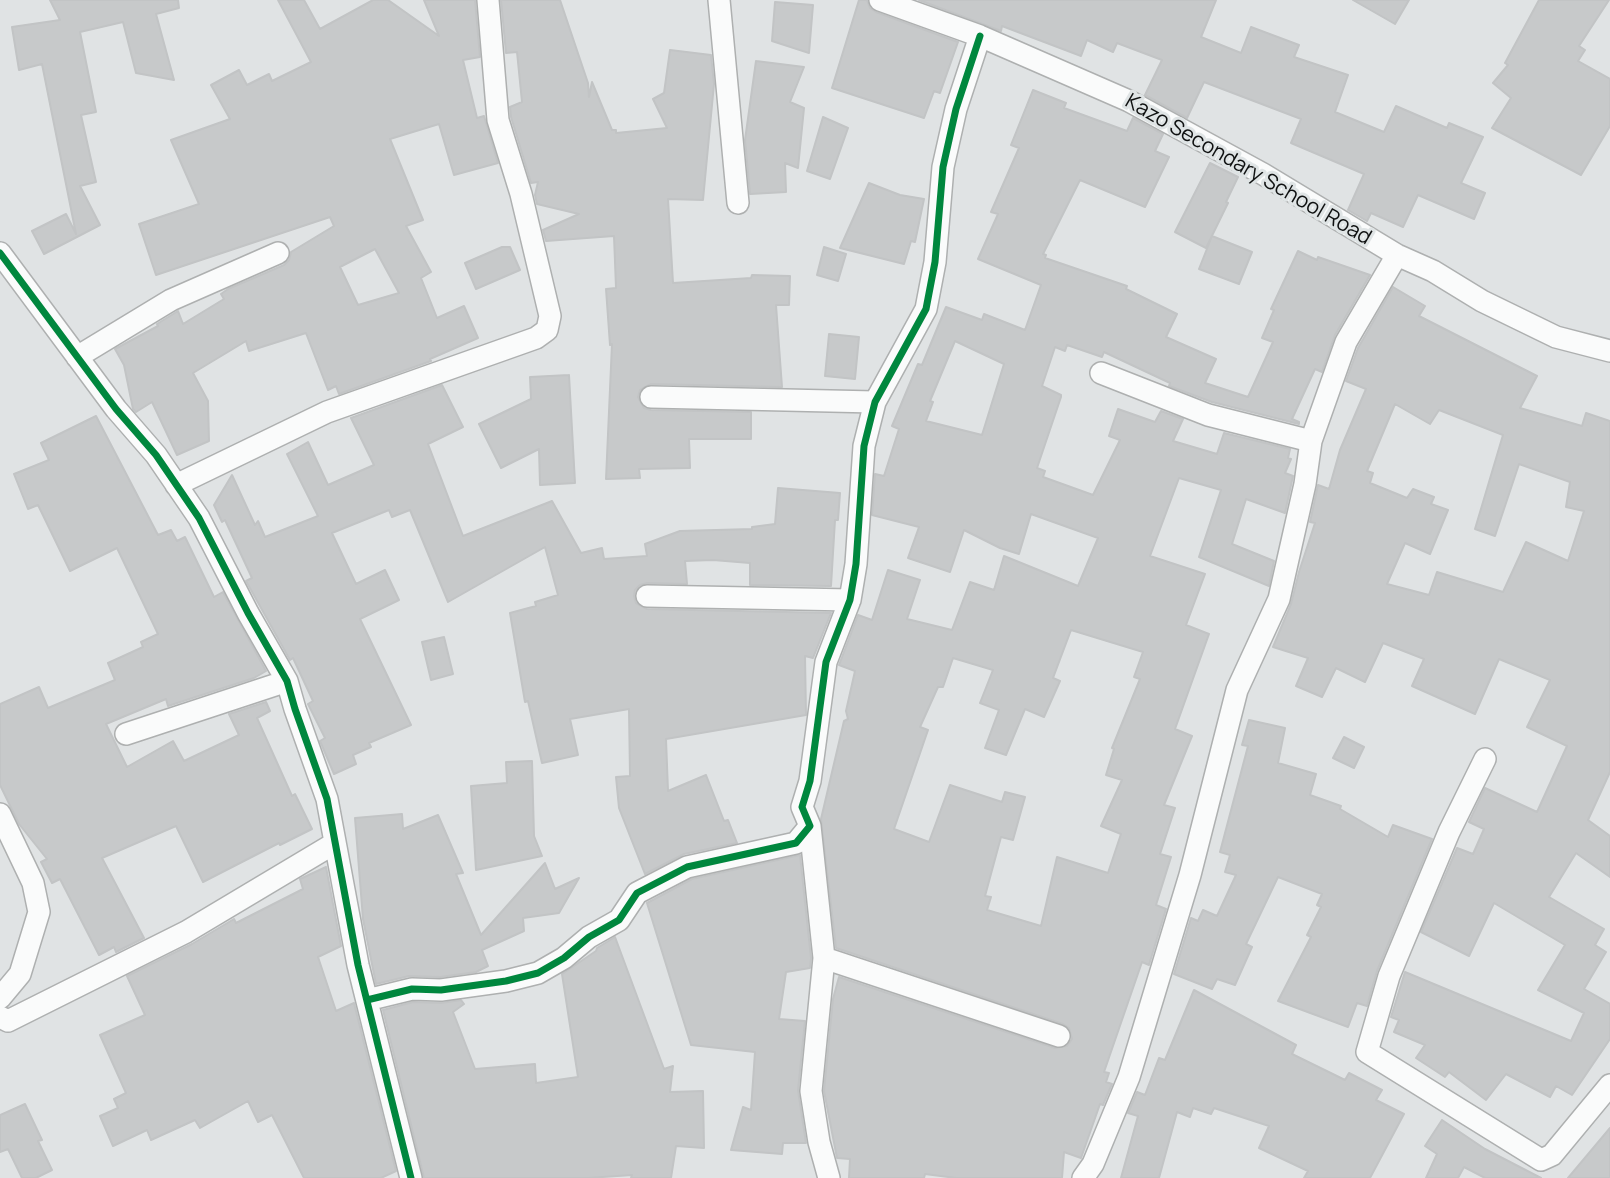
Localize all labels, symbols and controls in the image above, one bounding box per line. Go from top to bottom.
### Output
street label: Kazo Secondary School Road [1120,89,1376,251]

